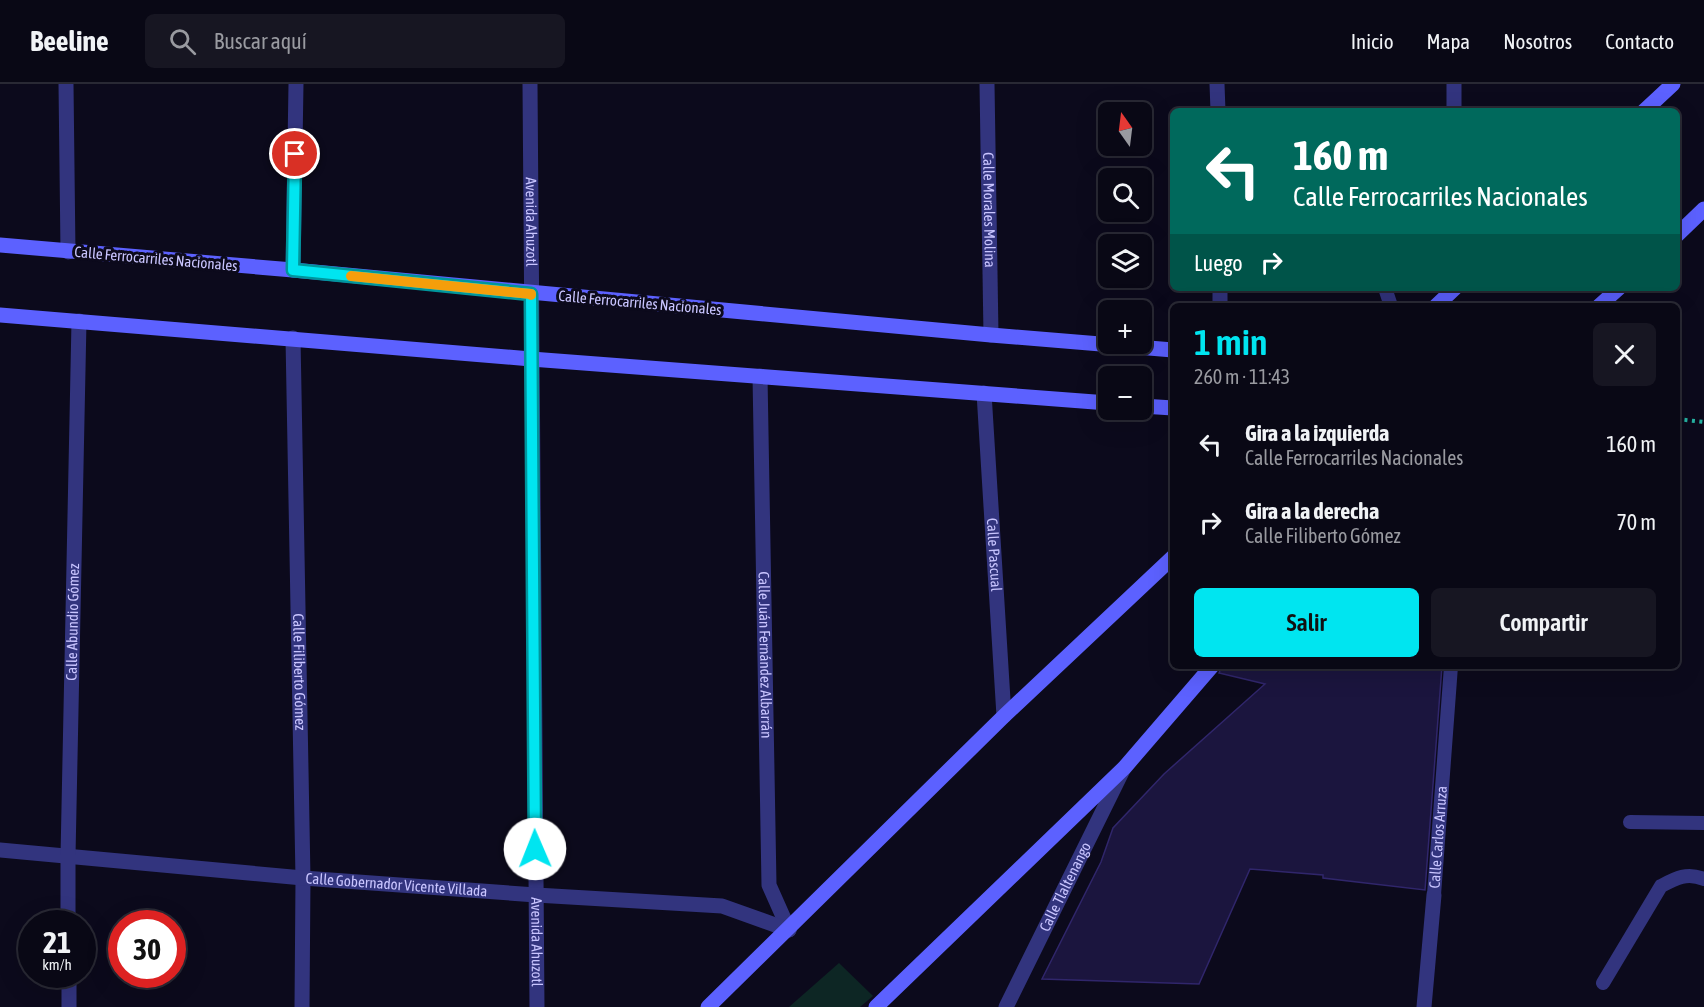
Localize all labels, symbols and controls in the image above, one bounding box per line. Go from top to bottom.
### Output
search box [145,14,565,68]
text: Beeline [30,25,109,57]
icon: search [166,25,199,58]
text: Buscar aquí [214,28,307,54]
text: Inicio [1351,29,1394,53]
text: Mapa [1427,29,1470,53]
text: Nosotros [1503,29,1572,53]
text: Contacto [1605,29,1674,53]
north arrow [1098,102,1152,156]
map controls [1098,102,1152,420]
pin [269,128,320,179]
text: 160 m [1293,131,1388,179]
icon: left [1194,132,1272,210]
icon: arrive [278,137,311,170]
street label: Calle Morales Molina [980,152,999,268]
button: search [1098,168,1152,222]
street label: Avenida Ahuzotl [523,177,540,267]
text: Calle Ferrocarriles Nacionales [1293,181,1588,212]
button: layers [1098,234,1152,288]
street label: Calle Ferrocarriles Nacionales [74,243,238,274]
icon: right [1255,246,1288,279]
text: Luego [1194,250,1243,276]
street label: Calle Ferrocarriles Nacionales [558,287,722,318]
button: + [1098,300,1152,354]
text: 1 min [1194,321,1268,363]
button: close [1593,323,1656,386]
text: 260 m · 11:43 [1194,365,1290,388]
button: − [1098,366,1152,420]
text: Gira a la izquierda [1245,420,1389,446]
icon: left [1194,428,1227,461]
text: 160 m [1606,431,1656,457]
text: Calle Ferrocarriles Nacionales [1245,446,1463,469]
text: Gira a la derecha [1245,498,1379,524]
icon: right [1194,506,1227,539]
text: 70 m [1616,509,1656,535]
street label: Calle Pascual [984,517,1005,592]
text: Calle Filiberto Gómez [1245,524,1401,547]
street label: Calle Abundio Gómez [63,563,82,681]
street label: Calle Juán Fernández Albarrán [755,571,775,739]
button: Salir [1194,588,1419,657]
button: Compartir [1431,588,1656,657]
street label: Calle Filiberto Gómez [290,613,309,731]
street label: Calle Carlos Arruza [1426,785,1450,889]
position arrow [503,817,567,881]
street label: Calle Tlaltenango [1036,839,1094,934]
street label: Calle Gobernador Vicente Villada [305,869,488,899]
street label: Avenida Ahuzotl [528,897,546,987]
speed limit sign: 30 [108,910,186,988]
text: 21 [43,925,71,959]
text: km/h [42,956,72,973]

